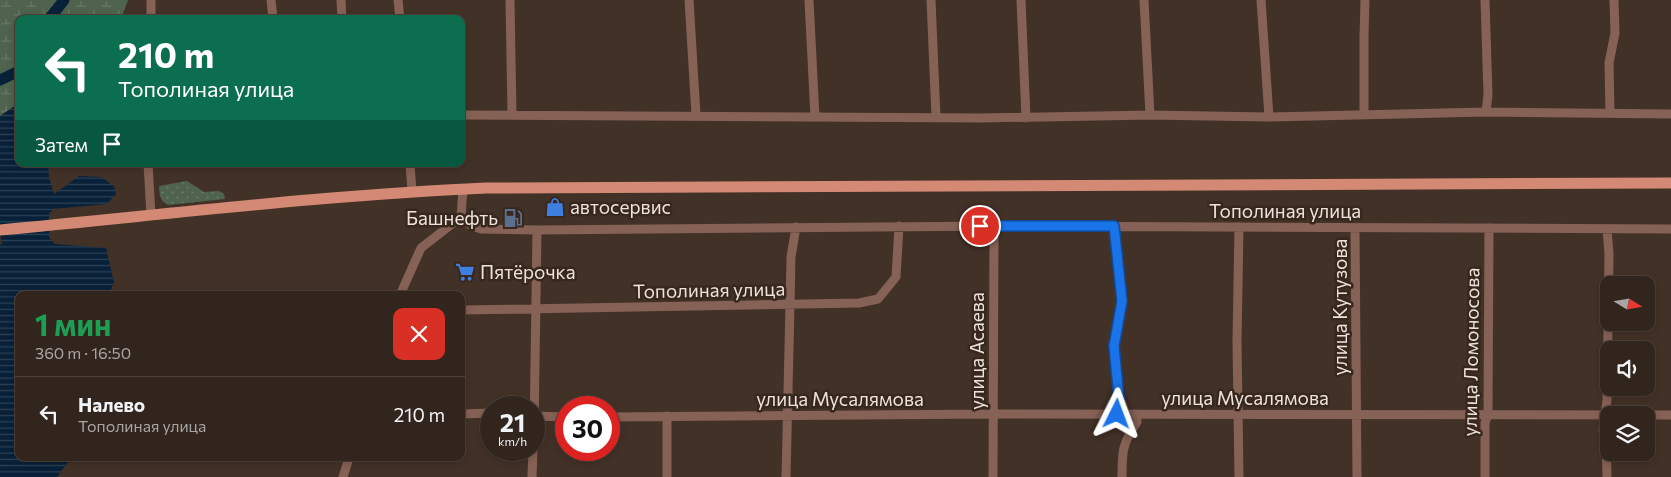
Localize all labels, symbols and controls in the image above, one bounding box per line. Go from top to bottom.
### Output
text: 210 m [118,32,214,75]
icon: left [35,35,100,100]
text: Тополиная улица [118,75,294,102]
icon: arrive [98,130,126,158]
text: Затем [35,133,88,156]
place label: автосервис [570,195,671,218]
shop icon: автосервис [544,196,566,218]
street label: Тополиная улица [1209,199,1361,222]
pin [959,205,1001,247]
place label: Башнефть [406,206,498,229]
fuel station icon: Башнефть [502,207,524,229]
icon: arrive [966,212,994,240]
street label: улица Кутузова [1328,239,1351,375]
place label: Пятёрочка [480,260,576,283]
supermarket icon: Пятёрочка [454,261,476,283]
street label: улица Ломоносова [1458,267,1483,437]
north arrow [1600,276,1655,331]
map controls [1600,276,1655,461]
street label: Тополиная улица [633,277,785,302]
street label: улица Асаева [965,292,988,410]
text: 1 мин [35,305,111,342]
button: close [393,308,445,360]
button: sound [1600,341,1655,396]
text: 360 m · 16:50 [35,343,131,362]
street label: улица Мусалямова [1161,386,1329,409]
street label: улица Мусалямова [756,387,924,410]
position arrow [1090,387,1142,439]
text: Налево [78,393,145,416]
speed limit sign: 30 [555,396,620,461]
icon: left [35,400,63,428]
text: 210 m [394,403,445,426]
button: layers [1600,406,1655,461]
text: 21 [500,407,525,437]
text: Тополиная улица [78,416,206,435]
text: km/h [498,434,527,448]

